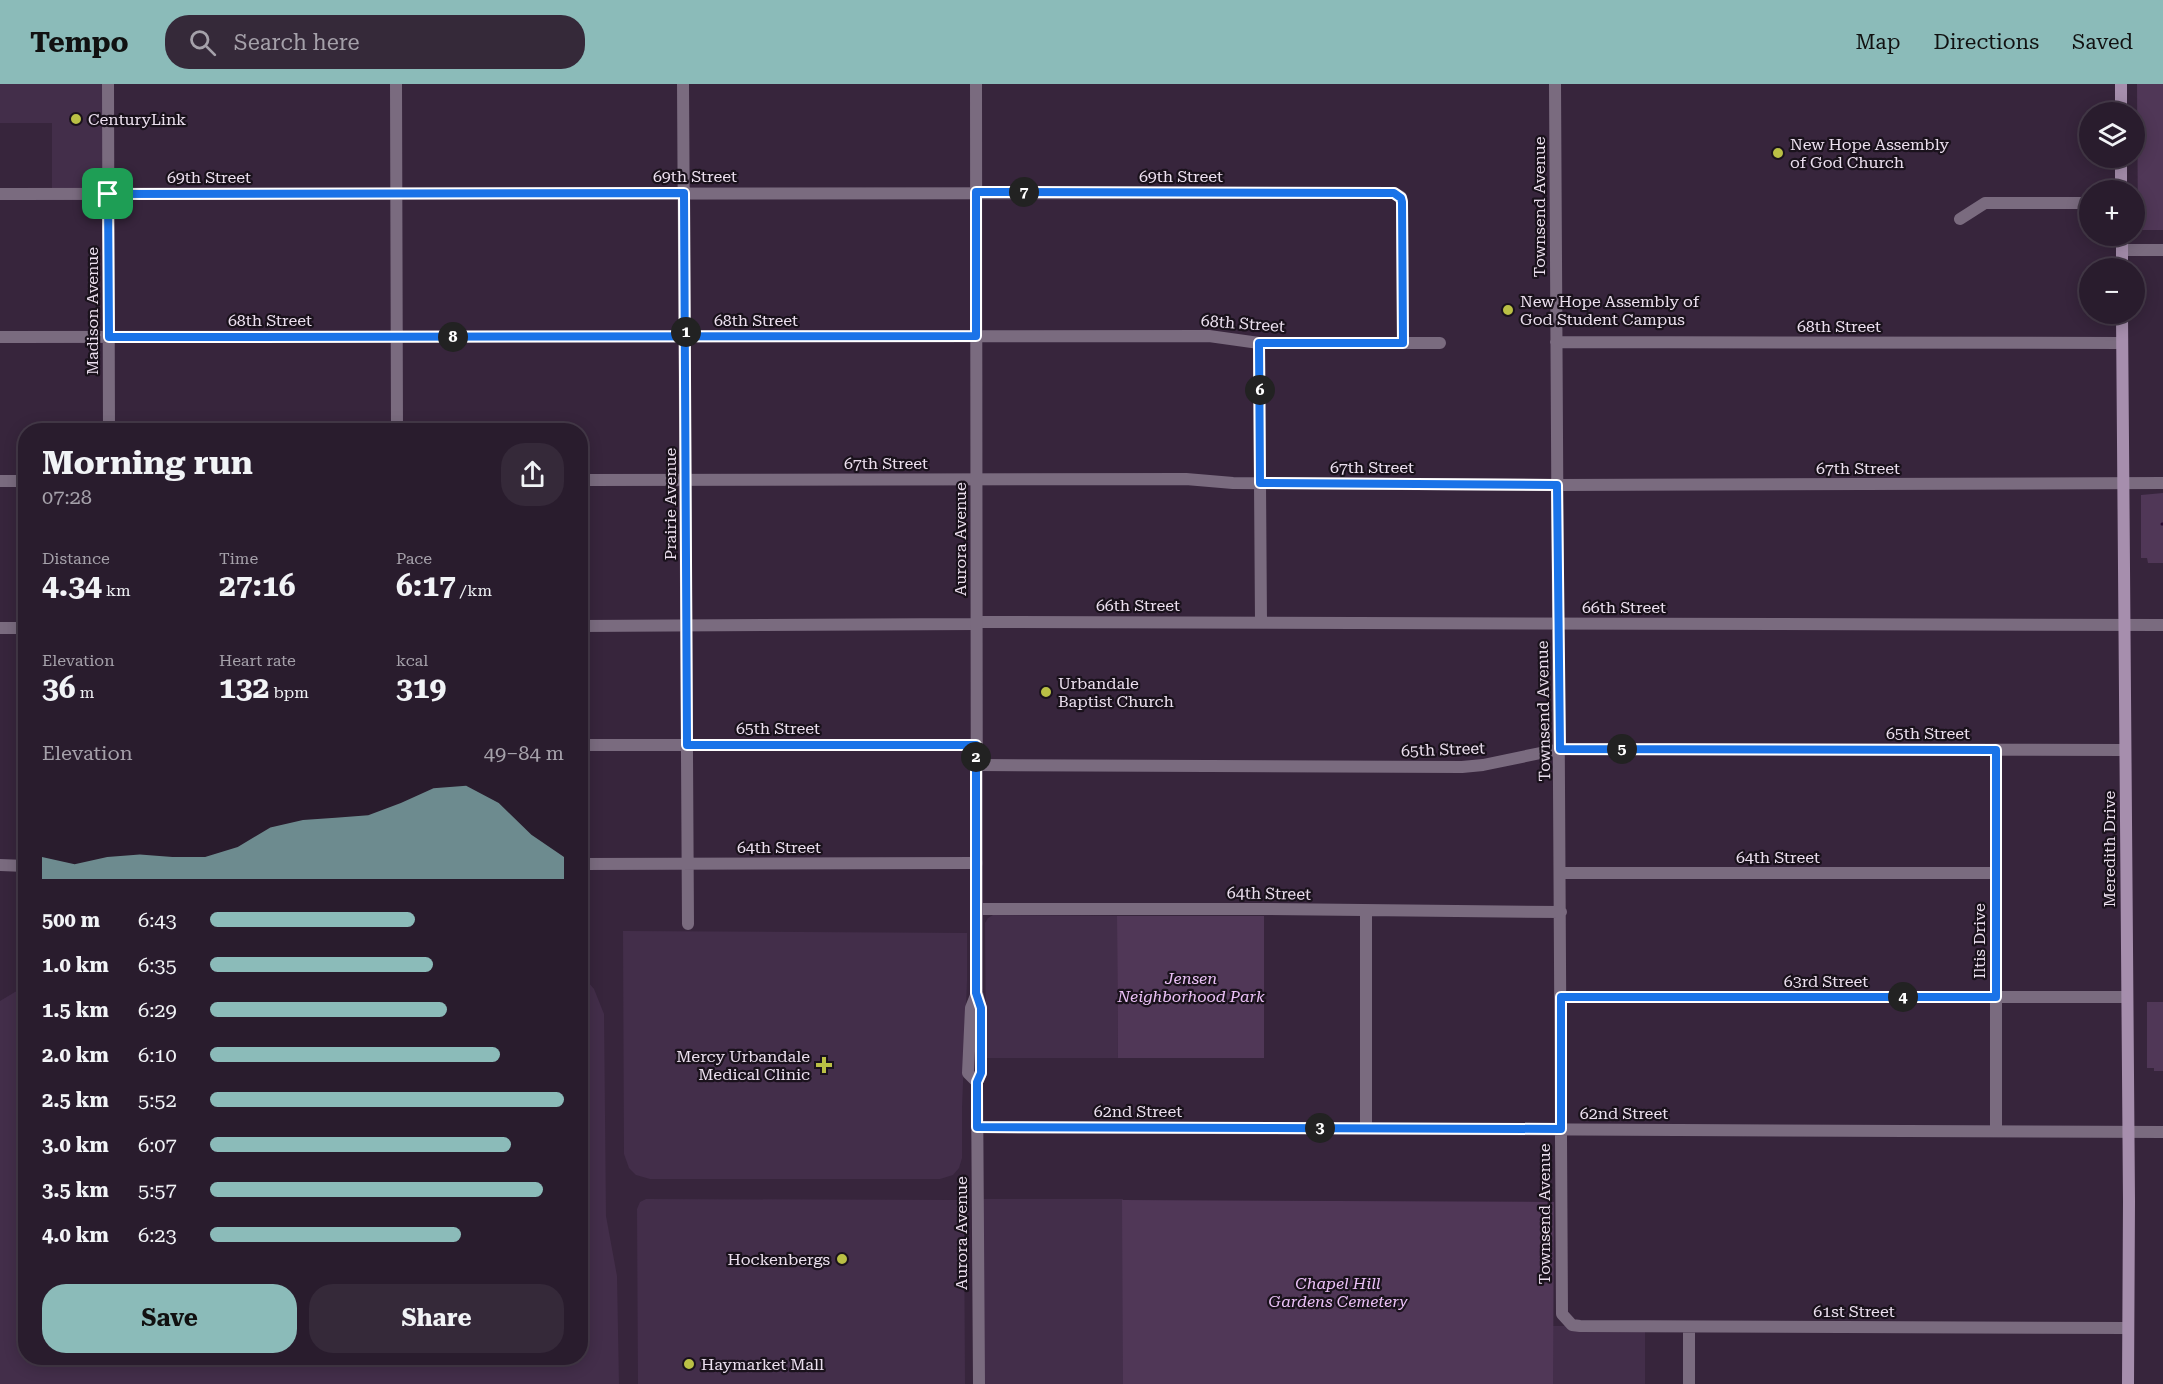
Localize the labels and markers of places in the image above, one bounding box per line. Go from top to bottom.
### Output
place label: CenturyLink [88,110,186,129]
marker: CenturyLink [69,112,83,126]
place label: New Hope Assembly of God Church [1790,135,1950,172]
marker: New Hope Assembly of God Church [1771,146,1785,160]
pin [82,168,133,219]
pin: 7 [1009,177,1039,207]
place label: New Hope Assembly of God Student Campus [1520,292,1700,329]
marker: New Hope Assembly of God Student Campus [1501,303,1515,317]
pin: 1 [671,317,701,347]
pin: 8 [438,322,468,352]
pin: 6 [1245,375,1275,405]
place label: Urbandale Baptist Church [1058,674,1174,711]
marker: Urbandale Baptist Church [1039,685,1053,699]
pin: 5 [1607,734,1637,764]
pin: 2 [961,742,991,772]
pin: 4 [1888,982,1918,1012]
place label: Mercy Urbandale Medical Clinic [676,1047,810,1084]
marker: Mercy Urbandale Medical Clinic [815,1056,833,1074]
pin: 3 [1305,1113,1335,1143]
place label: Hockenbergs [727,1250,830,1269]
marker: Hockenbergs [835,1252,849,1266]
place label: Haymarket Mall [701,1355,824,1374]
marker: Haymarket Mall [682,1357,696,1371]

